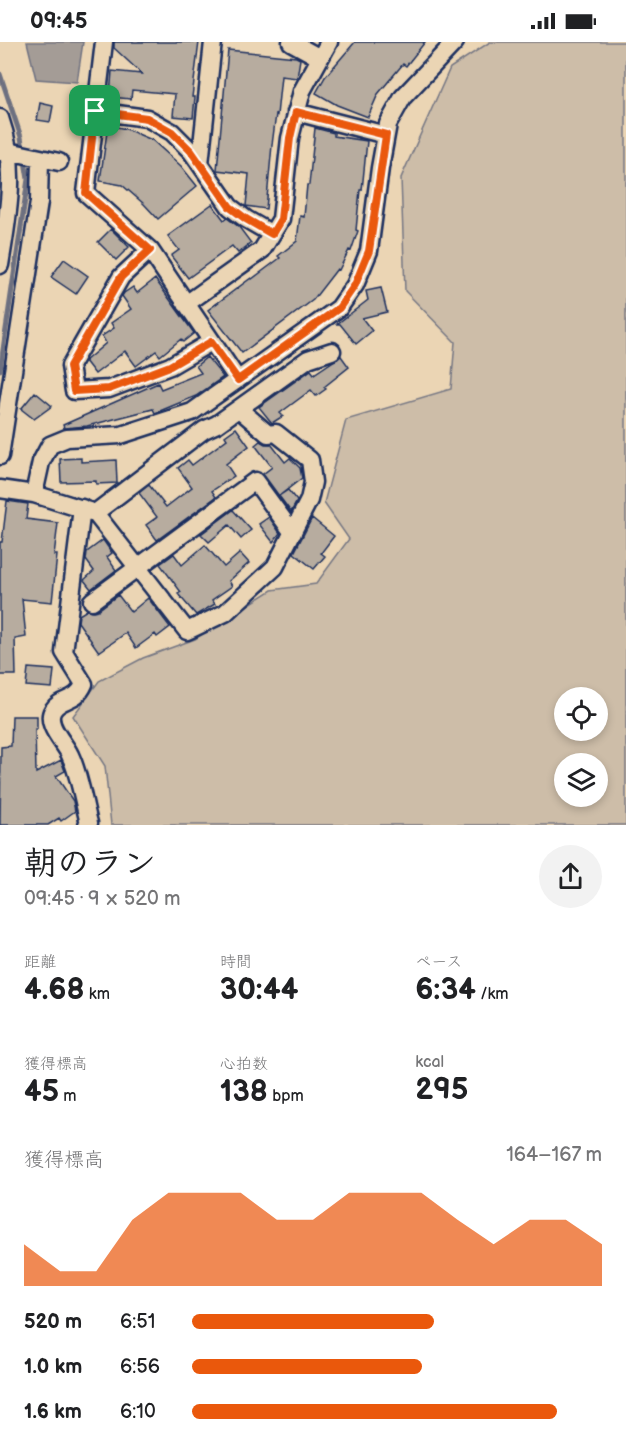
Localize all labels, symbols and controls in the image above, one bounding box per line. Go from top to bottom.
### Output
text: 09:45 [30,8,88,35]
pin [69,85,120,136]
icon: arrive [78,94,111,127]
map controls [554,687,608,807]
button: locate [554,687,608,741]
button: layers [554,753,608,807]
text: 朝のラン [24,844,156,884]
button: share [539,845,602,908]
text: 09:45 · 9 × 520 m [24,887,181,911]
text: 距離 [24,953,56,972]
text: 時間 [220,953,252,972]
text: ペース [415,953,462,972]
text: 4.68 [24,972,84,1008]
text: 30:44 [220,972,298,1008]
text: 6:34 [415,972,476,1008]
text: km [84,985,110,1004]
text: /km [476,985,509,1004]
text: kcal [415,1053,444,1072]
text: 獲得標高 [24,1055,88,1074]
text: 心拍数 [220,1055,268,1074]
text: 295 [415,1072,468,1108]
text: 45 [24,1074,59,1110]
text: 138 [220,1074,268,1110]
text: m [59,1087,77,1106]
text: bpm [268,1087,304,1106]
text: 164–167 m [506,1143,602,1167]
text: 獲得標高 [24,1148,104,1172]
text: 520 m [24,1310,82,1334]
text: 6:51 [120,1310,155,1334]
text: 1.0 km [24,1355,82,1379]
text: 6:56 [120,1355,160,1379]
text: 1.6 km [24,1400,82,1424]
text: 6:10 [120,1400,156,1424]

